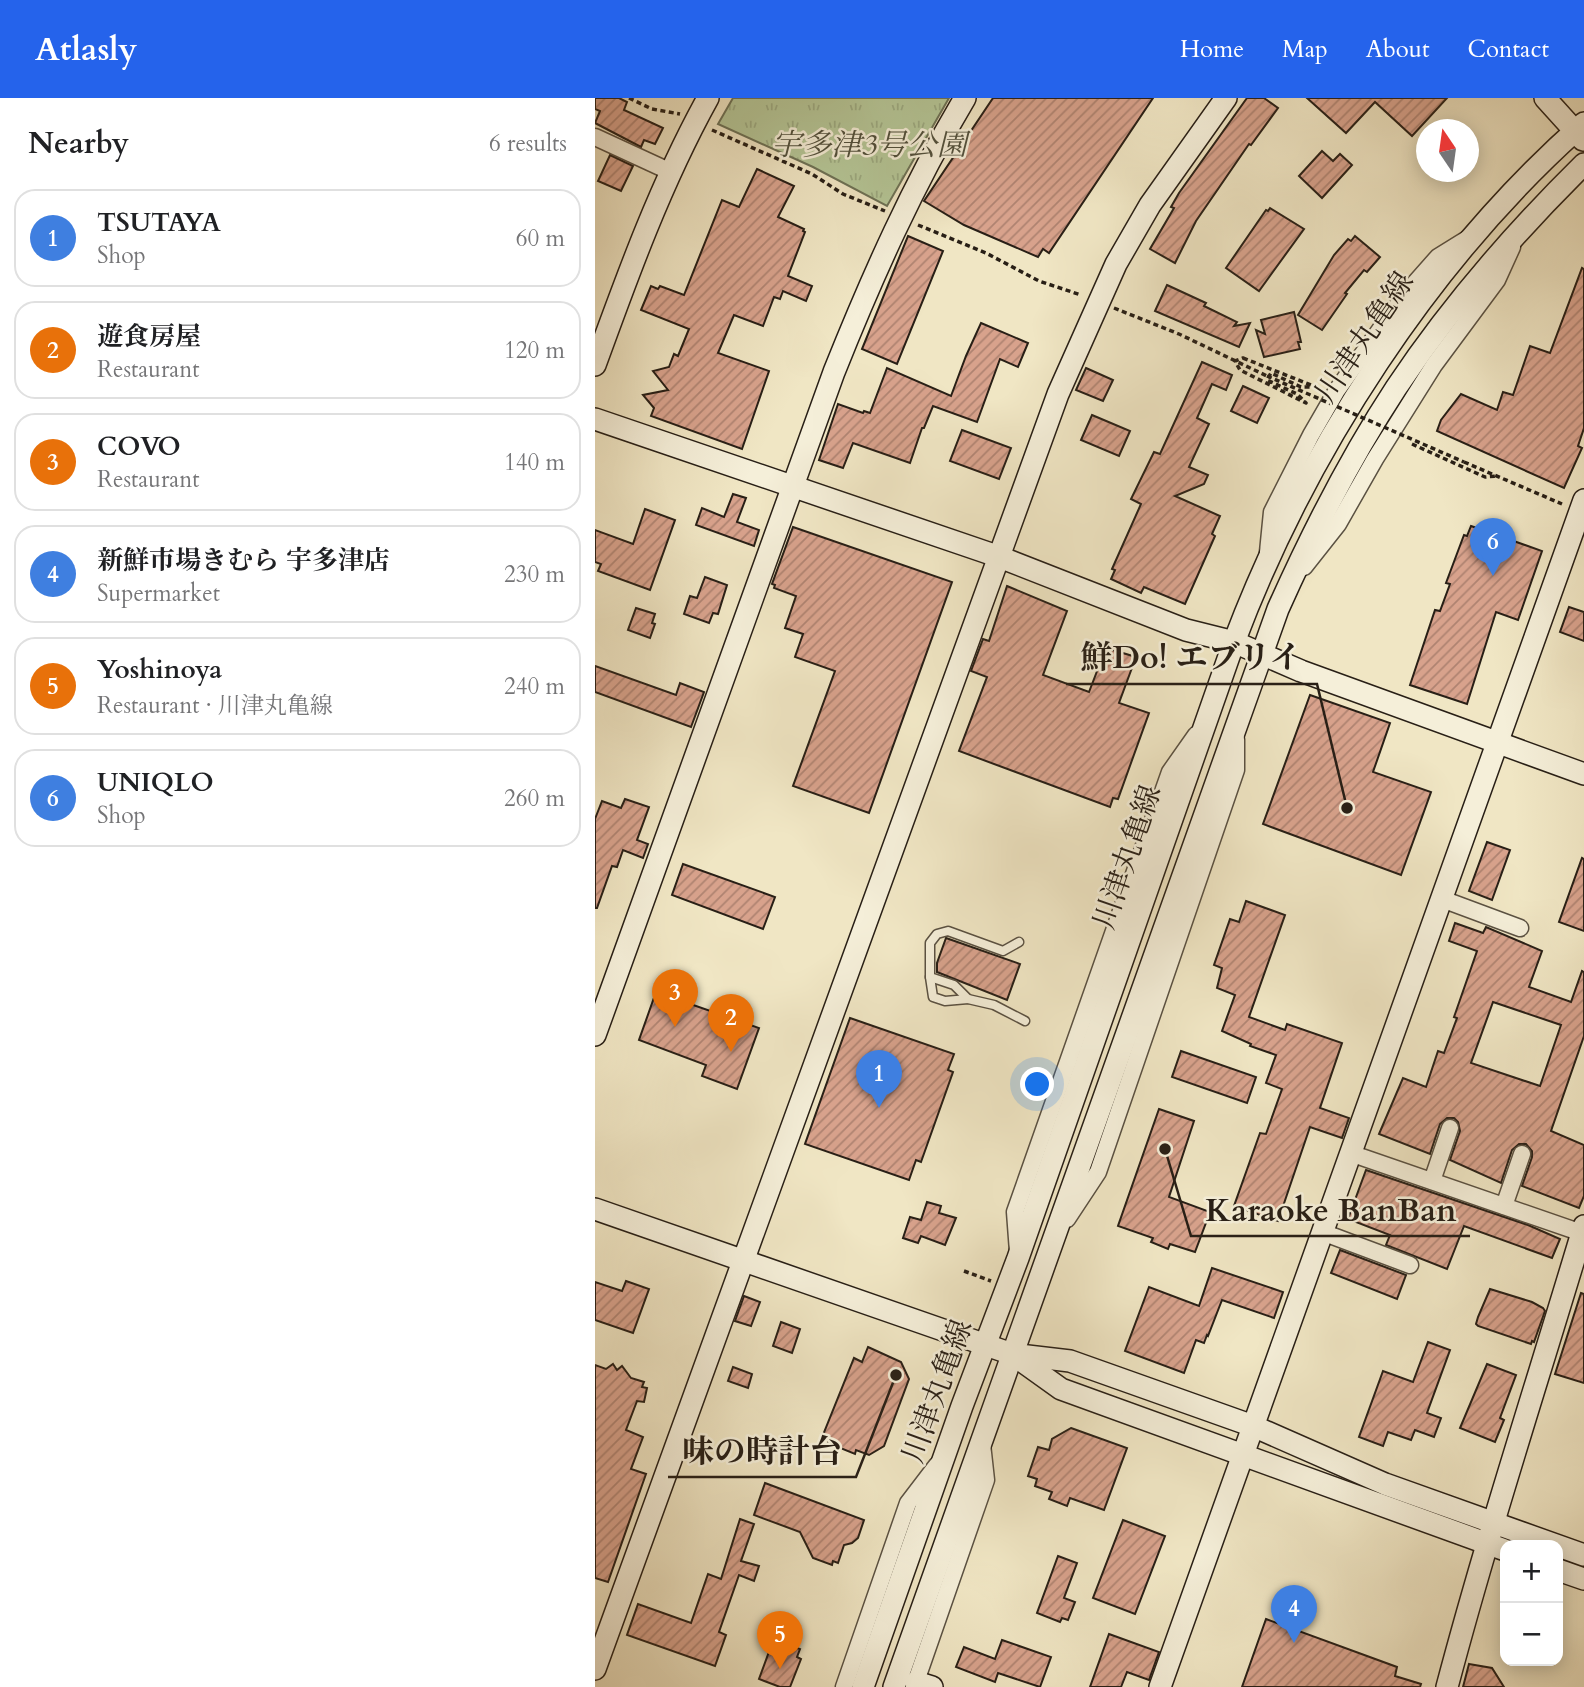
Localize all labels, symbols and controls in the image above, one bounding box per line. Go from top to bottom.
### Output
text: Atlasly [35,27,137,72]
text: Home [1180,33,1244,66]
text: Map [1282,33,1328,66]
text: About [1366,33,1430,66]
text: Contact [1468,33,1549,66]
north arrow [1416,119,1479,182]
text: Nearby [28,123,129,164]
park label: 宇多津3号公園 [771,125,972,166]
text: 6 results [489,128,567,159]
text: TSUTAYA [97,205,221,240]
text: 1 [47,223,59,254]
text: 60 m [516,223,565,254]
text: Shop [97,240,146,271]
street label: 川津丸亀線 [1305,264,1423,411]
text: 遊食房屋 [97,319,201,354]
text: 2 [47,335,59,366]
text: 120 m [504,335,565,366]
text: Restaurant [97,354,200,385]
text: COVO [97,429,181,464]
text: 3 [47,447,59,478]
text: 140 m [504,447,565,478]
text: Restaurant [97,464,200,495]
pin: 6 [1470,518,1516,576]
text: 新鮮市場きむら 宇多津店 [97,543,390,578]
text: 4 [47,559,59,590]
text: 230 m [504,559,565,590]
text: Supermarket [97,578,220,609]
callout: 鮮Do! エブリイ [1066,631,1317,684]
text: 鮮Do! エブリイ [1081,636,1301,680]
text: Yoshinoya [97,652,222,687]
text: 5 [47,671,59,702]
text: 240 m [504,671,565,702]
text: Restaurant · 川津丸亀線 [97,690,333,721]
text: UNIQLO [97,765,214,800]
street label: 川津丸亀線 [1084,780,1171,935]
text: 6 [47,783,59,814]
text: 260 m [504,783,565,814]
text: Shop [97,800,146,831]
pin: 3 [652,969,698,1027]
pin: 2 [708,994,754,1052]
pin: 1 [856,1050,902,1108]
your location [1020,1067,1054,1101]
callout: Karaoke BanBan [1191,1183,1470,1236]
text: Karaoke BanBan [1205,1189,1457,1233]
street label: 川津丸亀線 [893,1314,982,1469]
callout: 味の時計台 [668,1424,856,1477]
text: 味の時計台 [682,1430,842,1474]
map controls [1500,1540,1563,1666]
button: + [1500,1540,1563,1603]
pin: 4 [1271,1585,1317,1643]
button: − [1500,1603,1563,1666]
pin: 5 [757,1611,803,1669]

